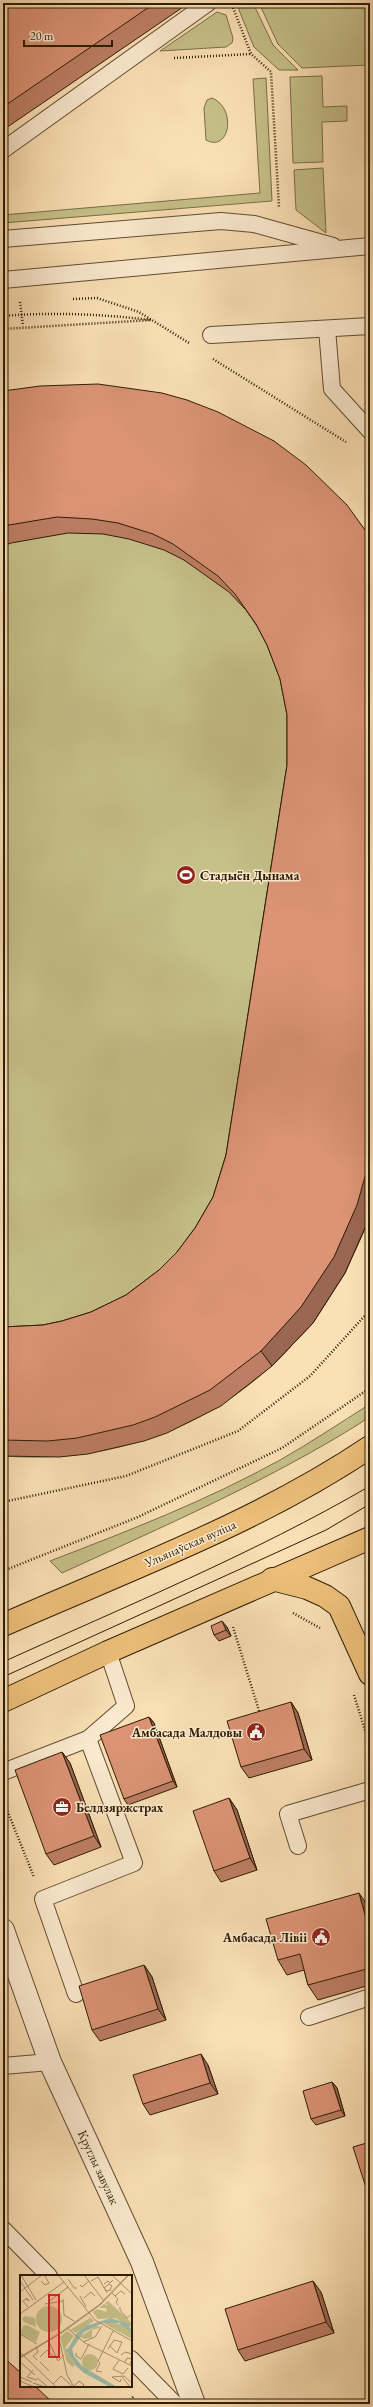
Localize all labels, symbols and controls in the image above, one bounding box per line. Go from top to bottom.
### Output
scale bar [24,22,112,48]
text: 20 m [30,28,54,44]
sports icon: Стадыён Дынама [175,864,197,886]
place label: Стадыён Дынама [200,867,300,884]
street label: Ульянаўская вуліца [141,1515,239,1572]
public building icon: Амбасада Малдовы [245,1721,267,1743]
place label: Амбасада Малдовы [131,1724,243,1741]
office icon: Белдзяржстрах [51,1796,73,1818]
place label: Белдзяржстрах [76,1799,164,1816]
public building icon: Амбасада Лівіі [310,1926,332,1948]
place label: Амбасада Лівіі [222,1929,307,1946]
street label: Круглы завулак [74,2127,124,2208]
inset map [20,2275,132,2387]

